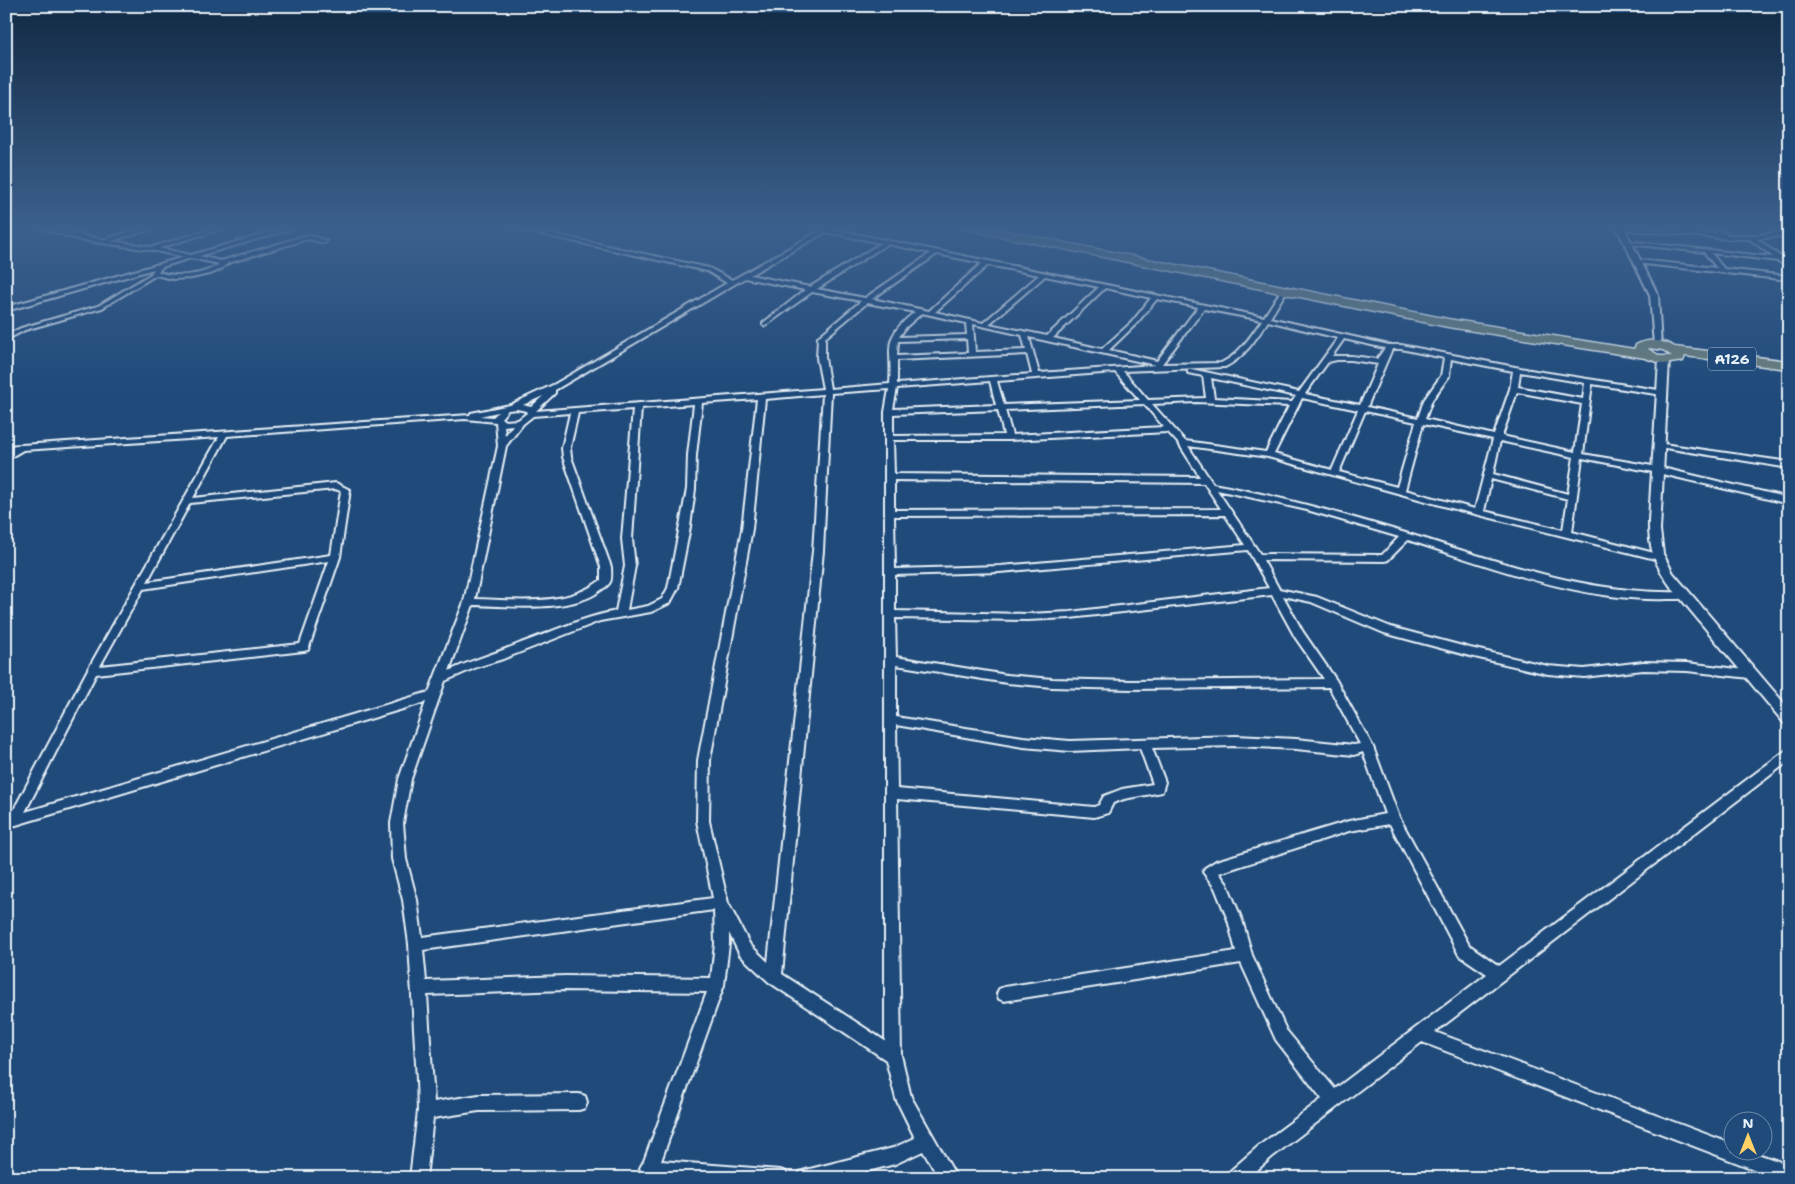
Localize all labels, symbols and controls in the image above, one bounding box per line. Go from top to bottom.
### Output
road number: A126 [1708,348,1756,370]
north arrow [1722,1112,1772,1162]
text: N [1742,1114,1754,1132]

